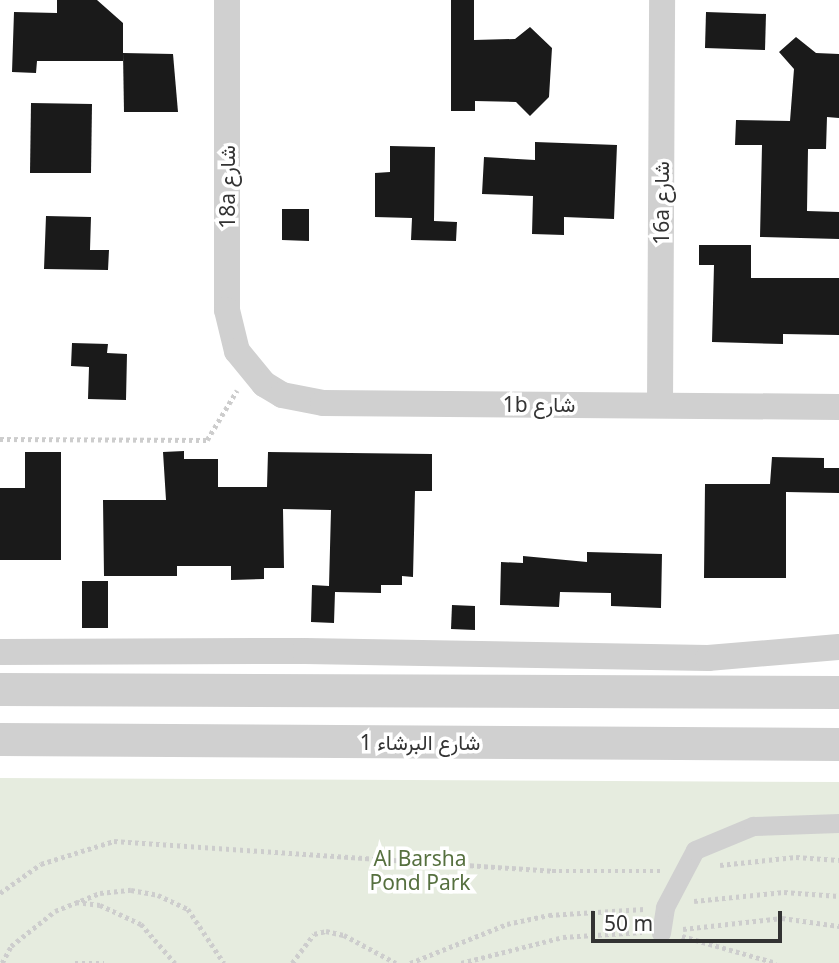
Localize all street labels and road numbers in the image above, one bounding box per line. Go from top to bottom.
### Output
street label: 18a شارع [214,145,240,229]
street label: 16a شارع [648,161,674,245]
street label: 1b شارع [503,391,575,417]
street label: شارع البرشاء 1 [360,729,480,755]

